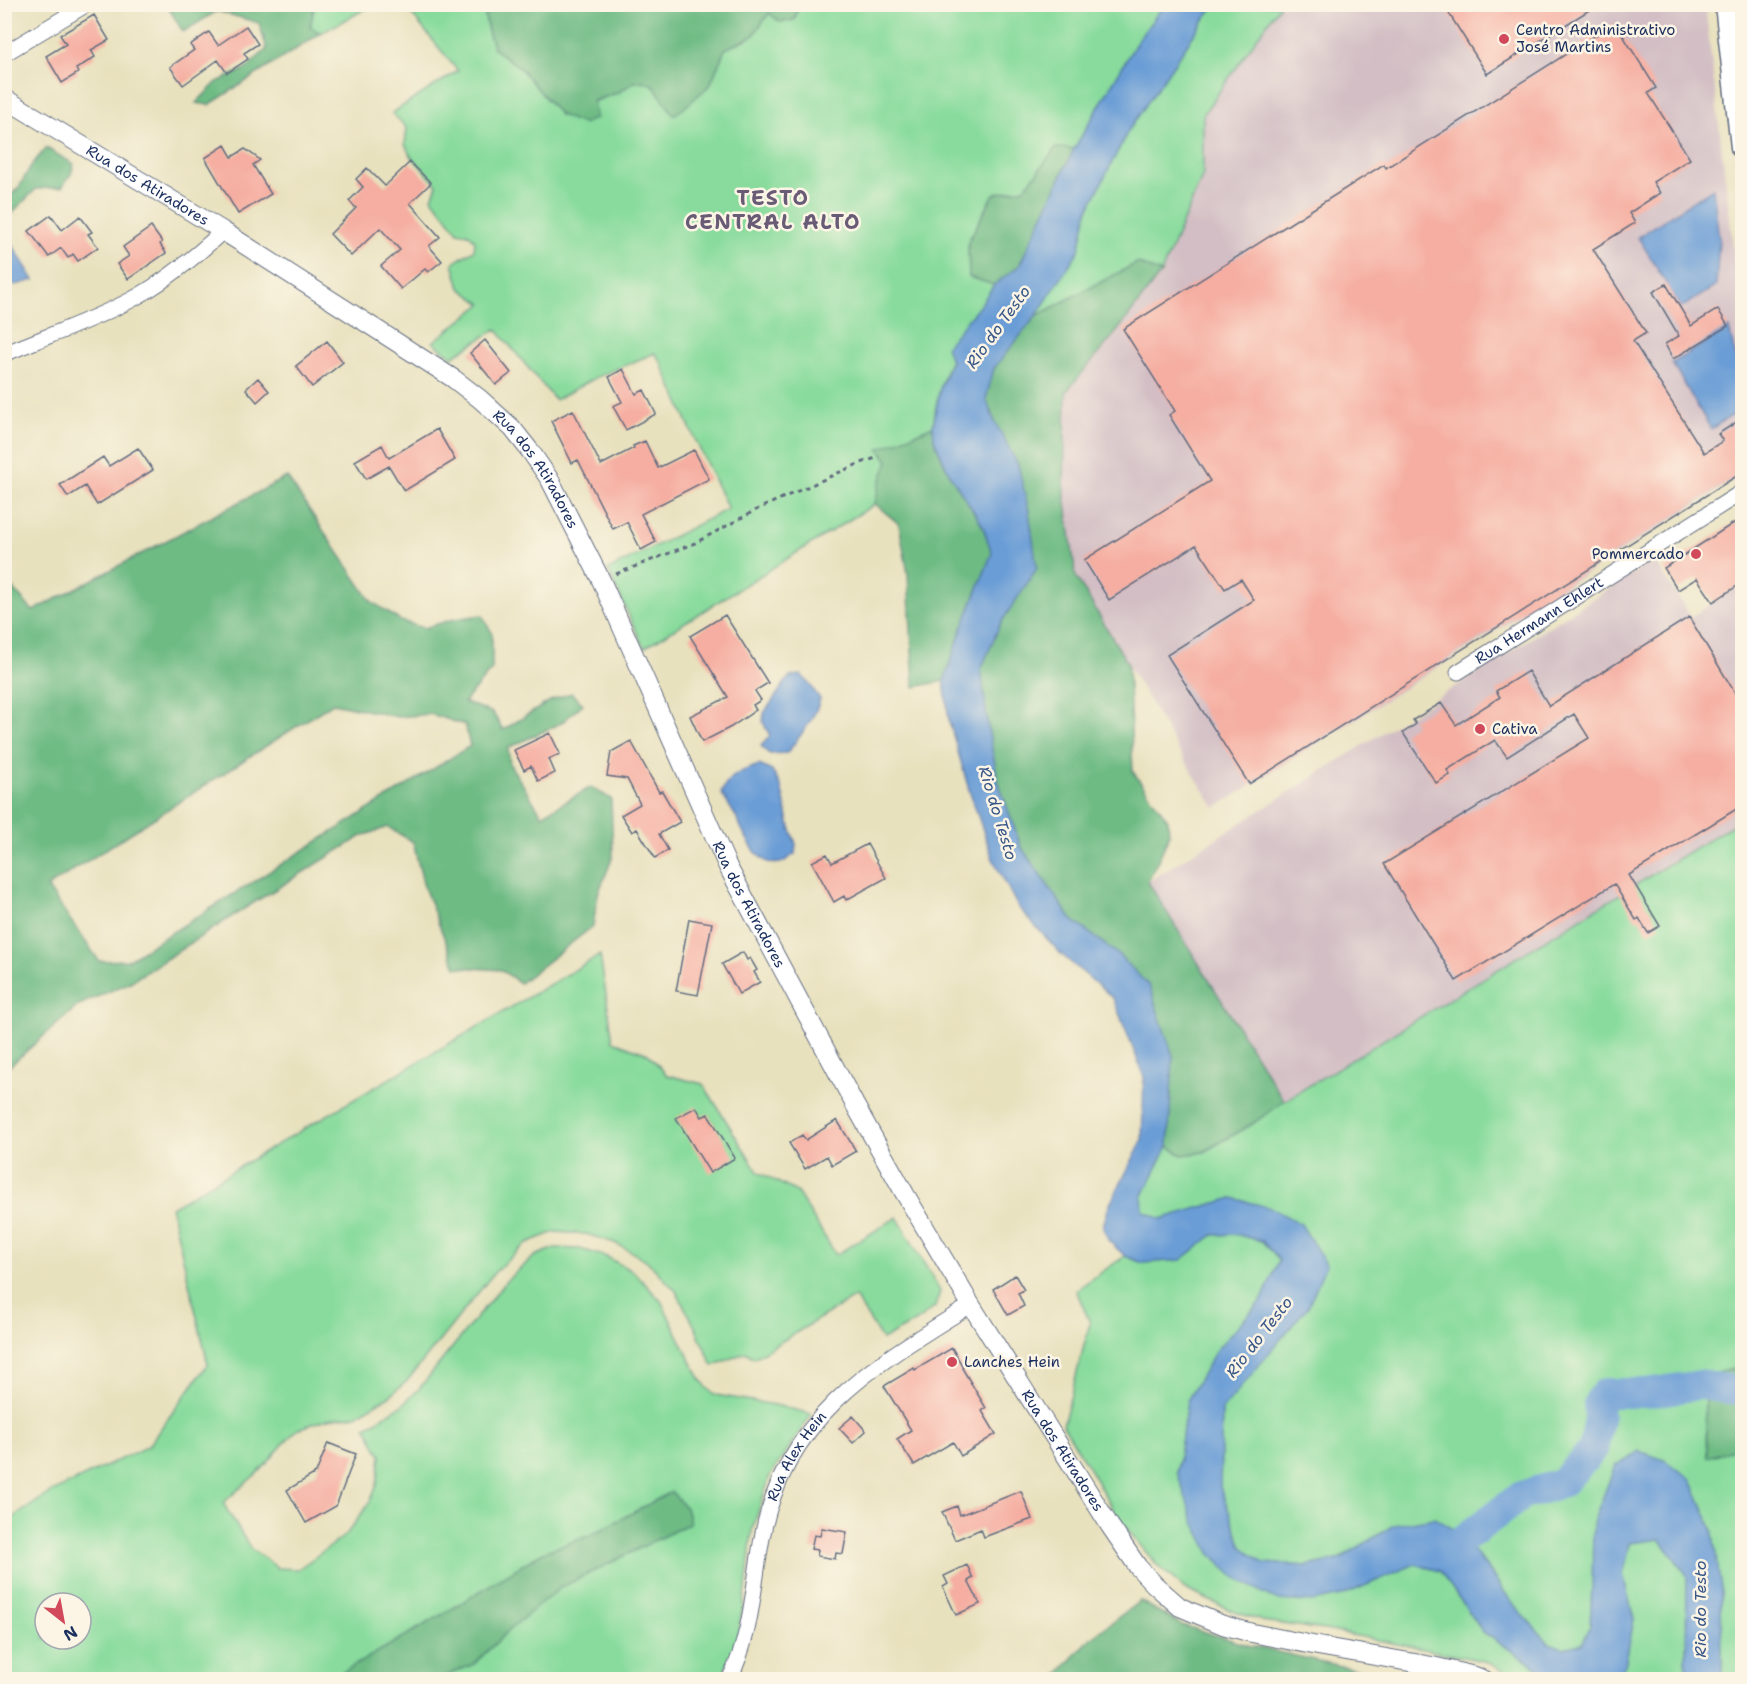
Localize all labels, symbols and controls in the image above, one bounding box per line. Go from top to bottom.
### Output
place label: Centro Administrativo José Martins [1516,20,1675,57]
marker: Centro Administrativo José Martins [1497,32,1511,46]
street label: Rua dos Atiradores [82,140,213,230]
district label: TESTO CENTRAL ALTO [685,184,861,236]
water label: Rio do Testo [961,281,1035,372]
street label: Rua dos Atiradores [488,405,583,532]
place label: Pommercado [1592,544,1684,564]
marker: Pommercado [1689,547,1703,561]
street label: Rua Hermann Ehlert [1471,572,1607,669]
place label: Cativa [1492,719,1538,739]
marker: Cativa [1473,722,1487,736]
water label: Rio do Testo [974,764,1022,863]
street label: Rua dos Atiradores [708,838,790,972]
water label: Rio do Testo [1221,1292,1297,1382]
place label: Lanches Hein [964,1352,1060,1372]
marker: Lanches Hein [945,1355,959,1369]
street label: Rua dos Atiradores [1017,1386,1108,1515]
street label: Rua Alex Hein [762,1407,831,1504]
water label: Rio do Testo [1690,1560,1711,1658]
north arrow [33,1591,93,1651]
text: N [60,1621,81,1646]

